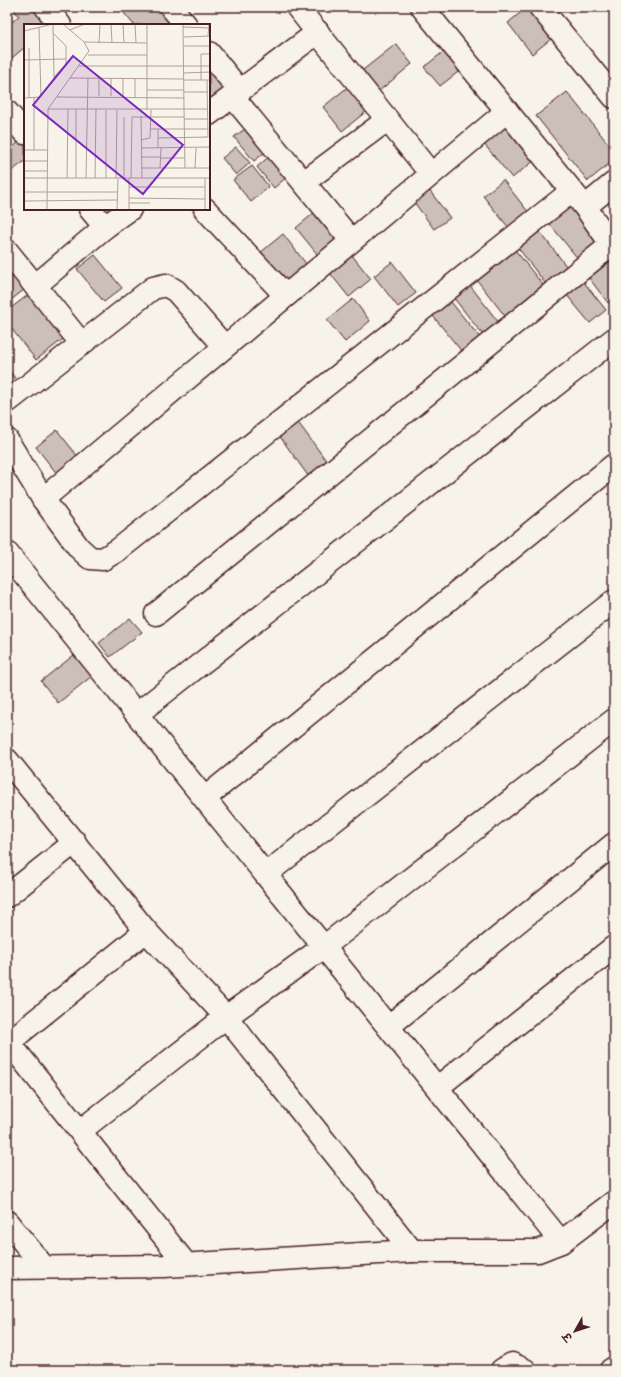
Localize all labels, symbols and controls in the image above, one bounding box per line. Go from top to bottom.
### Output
inset map [24,24,210,210]
north arrow [555,1311,595,1351]
text: उ [558,1328,576,1345]

